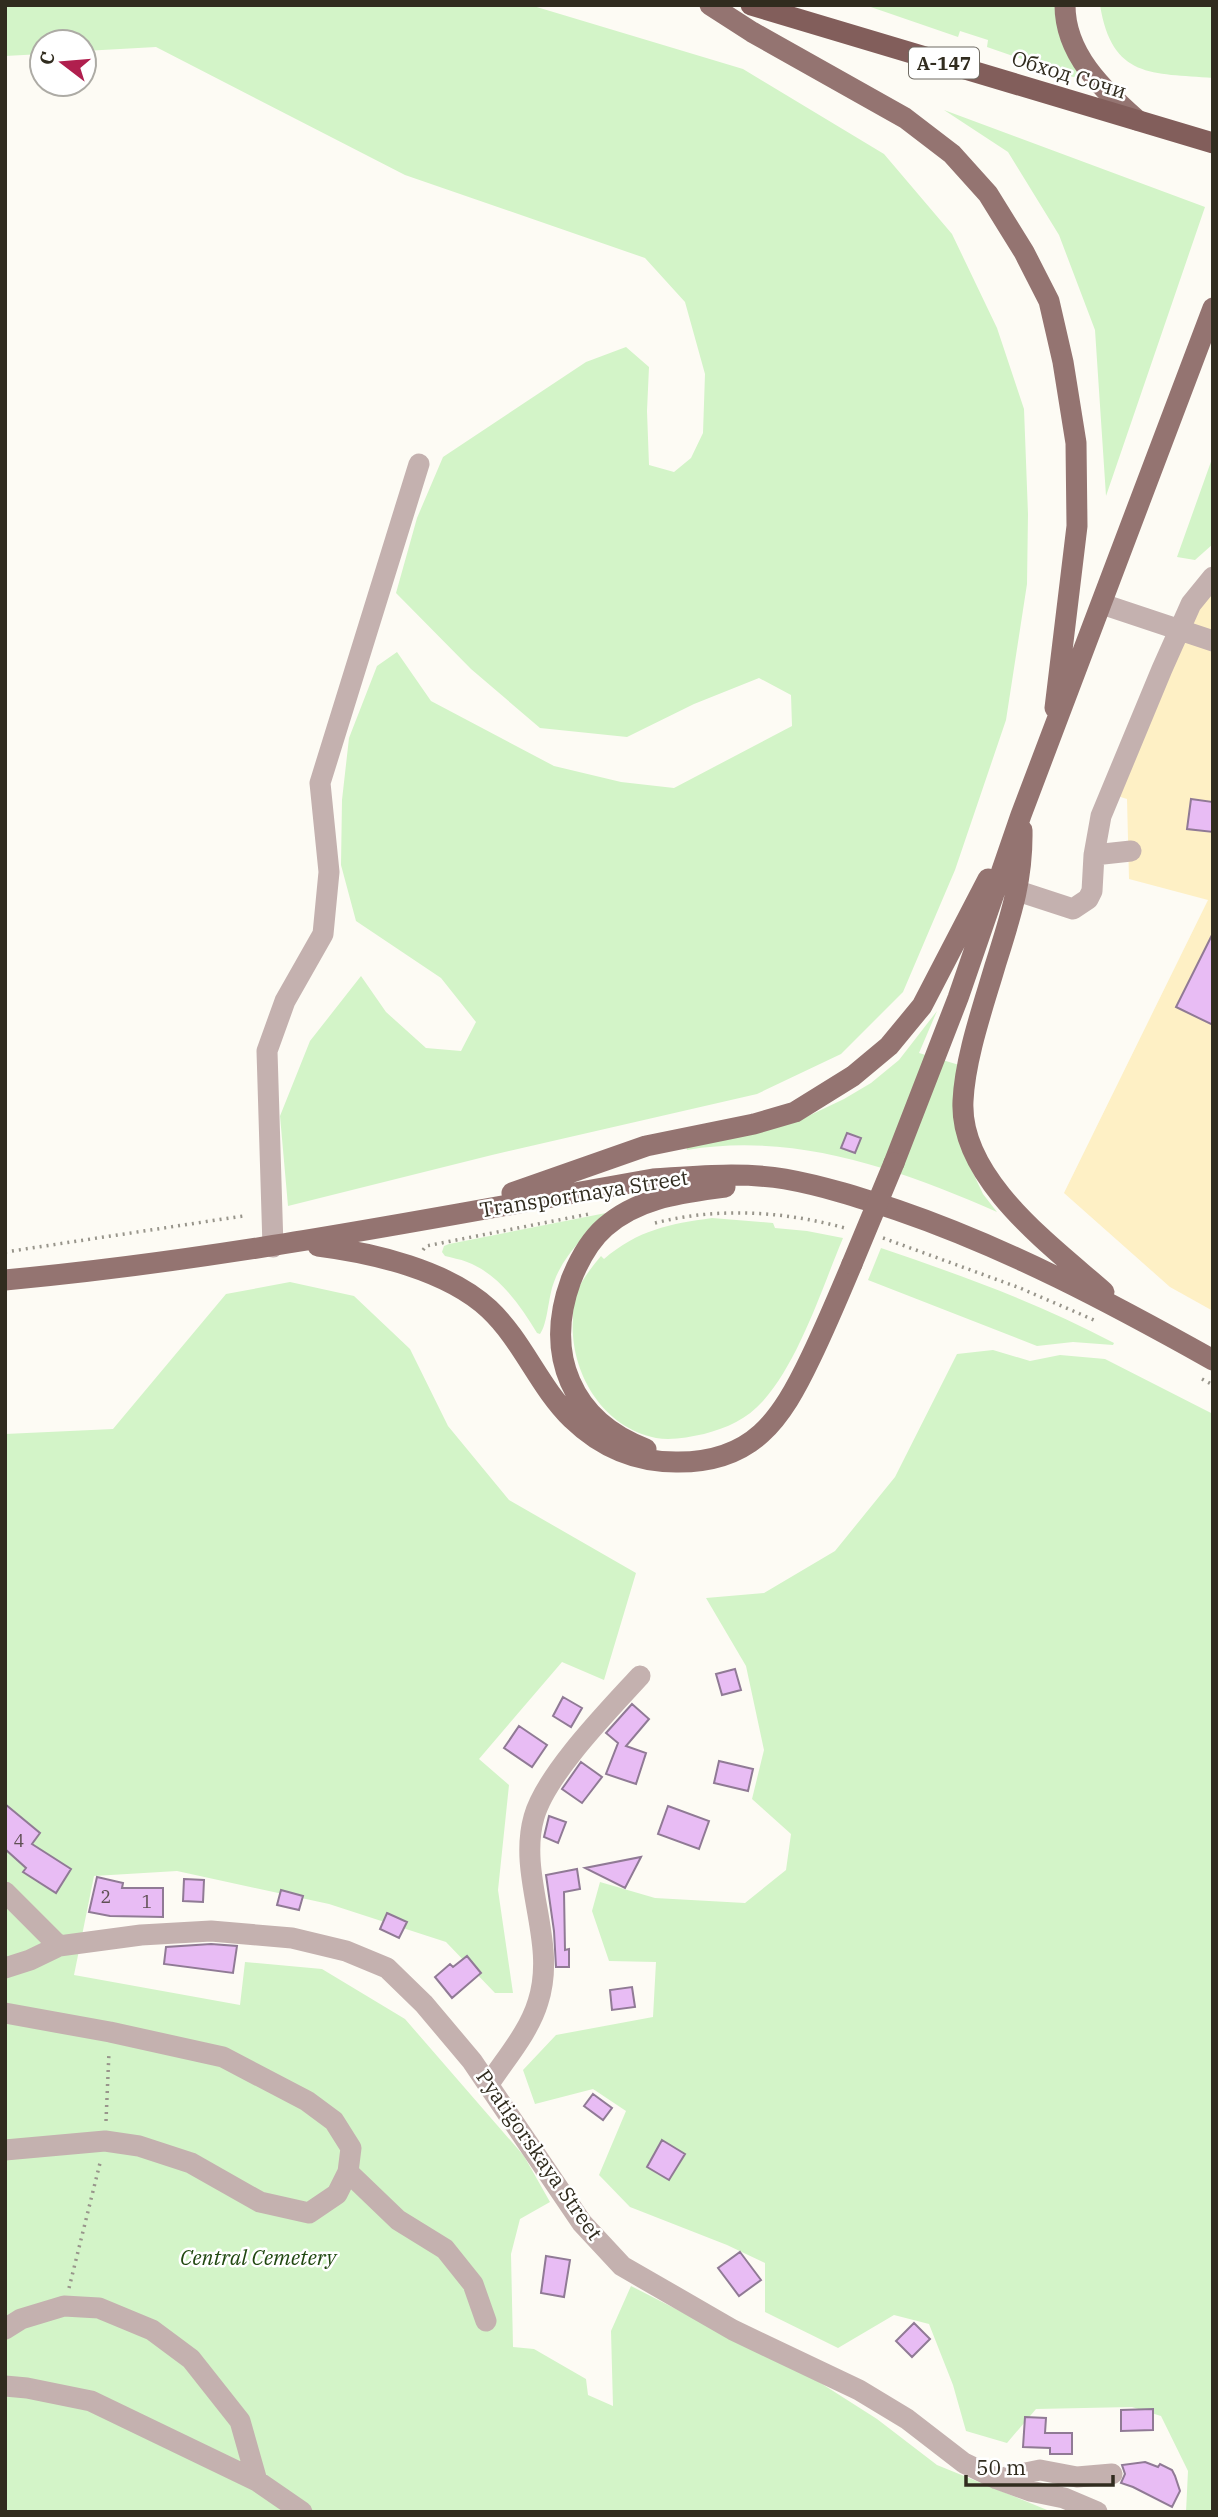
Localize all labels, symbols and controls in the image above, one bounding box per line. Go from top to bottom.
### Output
north arrow [28,28,98,98]
street label: Обход Сочи [1008,43,1130,105]
road number: А-147 [909,48,979,78]
text: С [33,49,60,68]
street label: Transportnaya Street [478,1163,690,1223]
house number: 4 [14,1829,24,1852]
house number: 2 [101,1885,111,1908]
house number: 1 [142,1890,152,1913]
street label: Pyatigorskaya Street [470,2064,609,2245]
park label: Central Cemetery [180,2243,338,2271]
scale bar [966,2444,1113,2488]
text: 50 m [976,2453,1026,2481]

